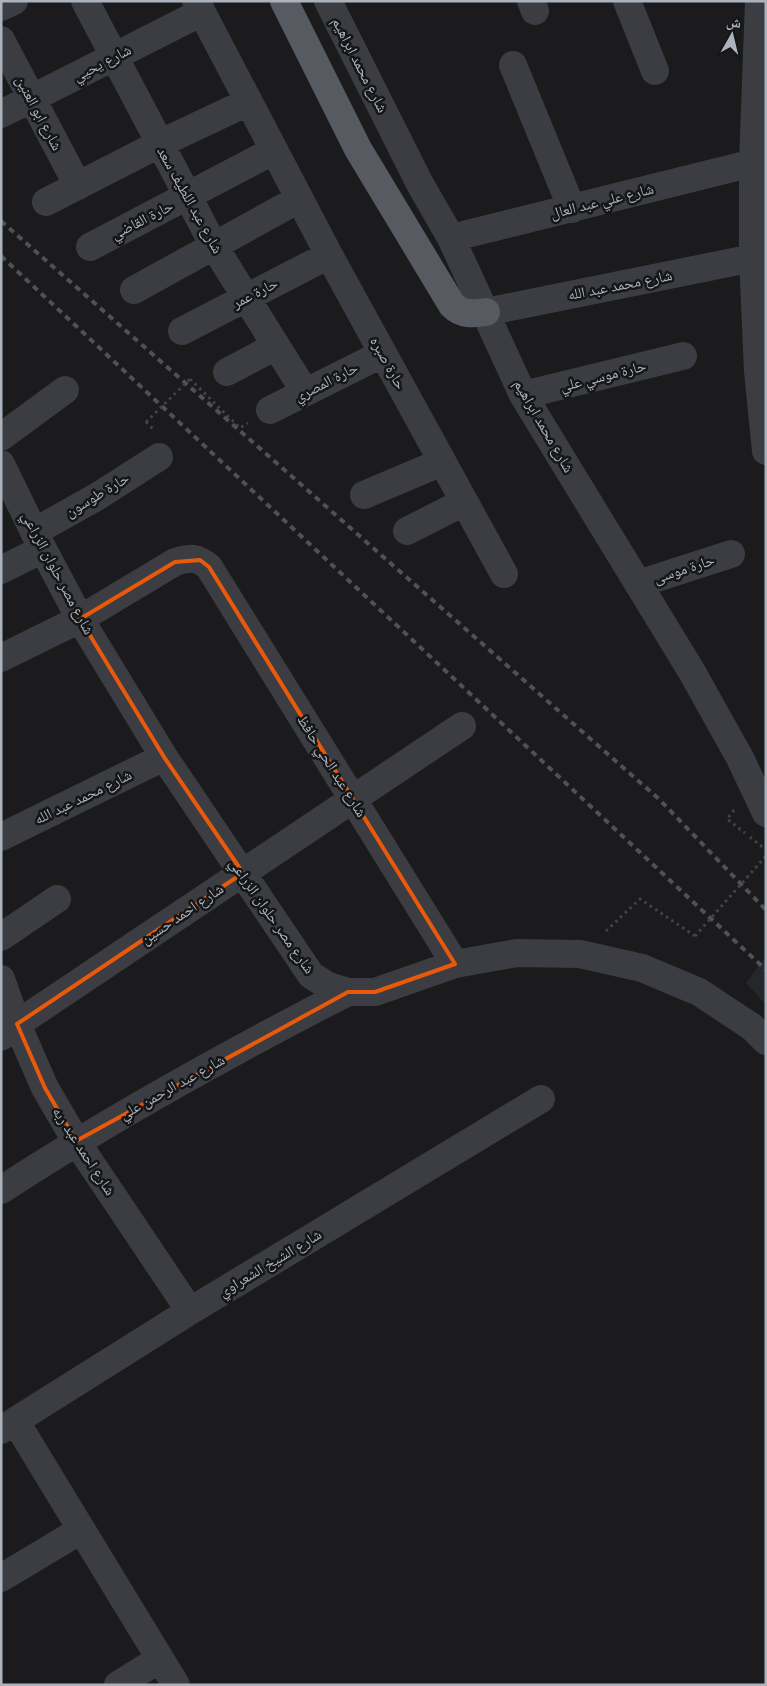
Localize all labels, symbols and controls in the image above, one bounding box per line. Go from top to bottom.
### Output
north arrow [707,10,757,60]
text: ش [725,13,742,32]
street label: شارع محمد ابراهيم [327,14,392,116]
street label: شارع يحيي [70,41,136,88]
street label: شارع ابو العنين [11,72,66,154]
street label: شارع عبد اللطيف سعد [152,143,227,257]
street label: شارع علي عبد العال [548,179,656,225]
street label: حارة القاضي [108,196,178,246]
street label: شارع محمد عبد الله [566,266,674,305]
street label: حارة عمر [228,274,281,313]
street label: حارة صبره [366,334,410,393]
street label: حارة موسي علي [558,356,649,398]
street label: حارة المصري [291,358,362,408]
street label: شارع محمد ابراهيم [509,376,578,476]
street label: حارة طوسون [62,469,133,522]
street label: شارع مصر حلوان الزراعي [15,508,98,639]
street label: حارة موسى [651,551,717,588]
street label: شارع عبد الحي حافظ [291,712,371,822]
street label: شارع محمد عبد الله [31,766,135,829]
street label: شارع مصر حلوان الزراعي [223,855,319,979]
street label: شارع احمد حسين [137,880,228,949]
street label: شارع عبد الرحمن علي [116,1051,229,1126]
street label: شارع احمد عبد ربه [48,1103,119,1199]
street label: شارع الشيخ الشعراوي [215,1225,326,1303]

